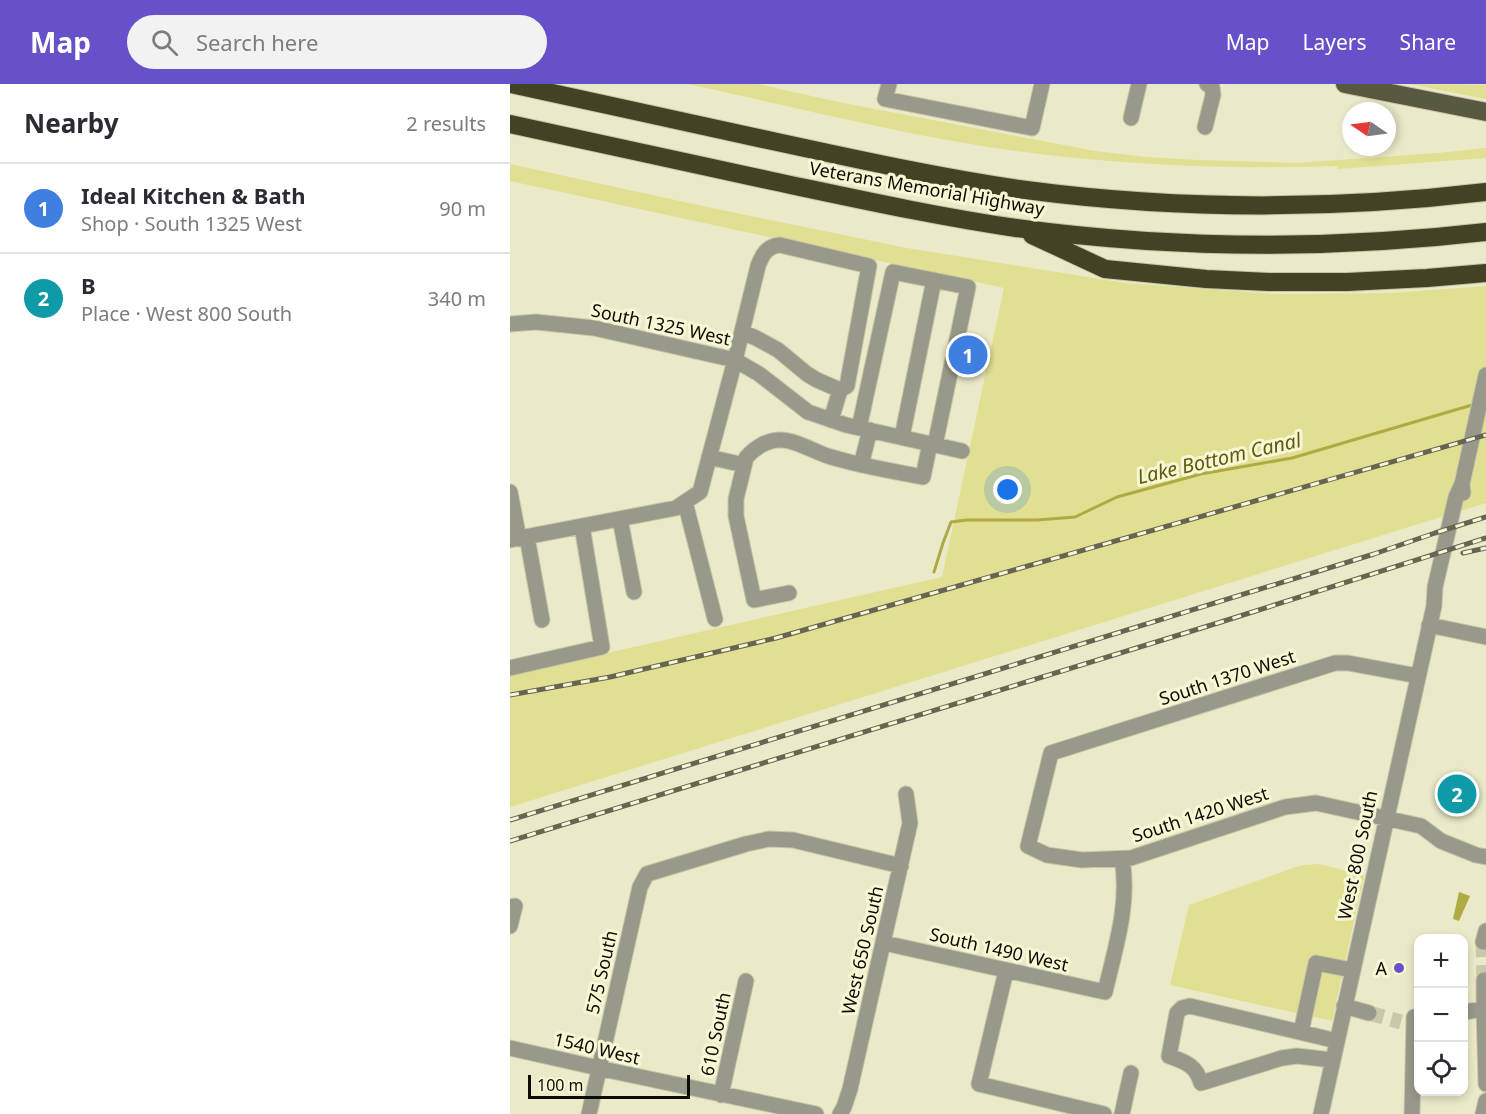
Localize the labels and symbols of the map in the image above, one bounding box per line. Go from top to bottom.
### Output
north arrow [1342,102,1396,156]
street label: Veterans Memorial Highway [808,156,1047,221]
street label: South 1325 West [589,298,733,351]
pin: 1 [948,332,988,378]
water label: Lake Bottom Canal [1134,426,1304,490]
your location [993,475,1022,504]
street label: South 1370 West [1156,644,1299,710]
pin: 2 [1438,772,1476,816]
street label: South 1420 West [1129,781,1272,847]
street label: West 800 South [1332,788,1382,922]
street label: West 650 South [836,883,888,1017]
street label: South 1490 West [927,921,1071,977]
street label: 575 South [580,928,622,1016]
place label: A [1375,956,1387,980]
marker: A [1392,961,1406,975]
street label: 610 South [694,990,736,1078]
street label: 1540 West [552,1026,643,1070]
scale bar [528,1072,690,1100]

